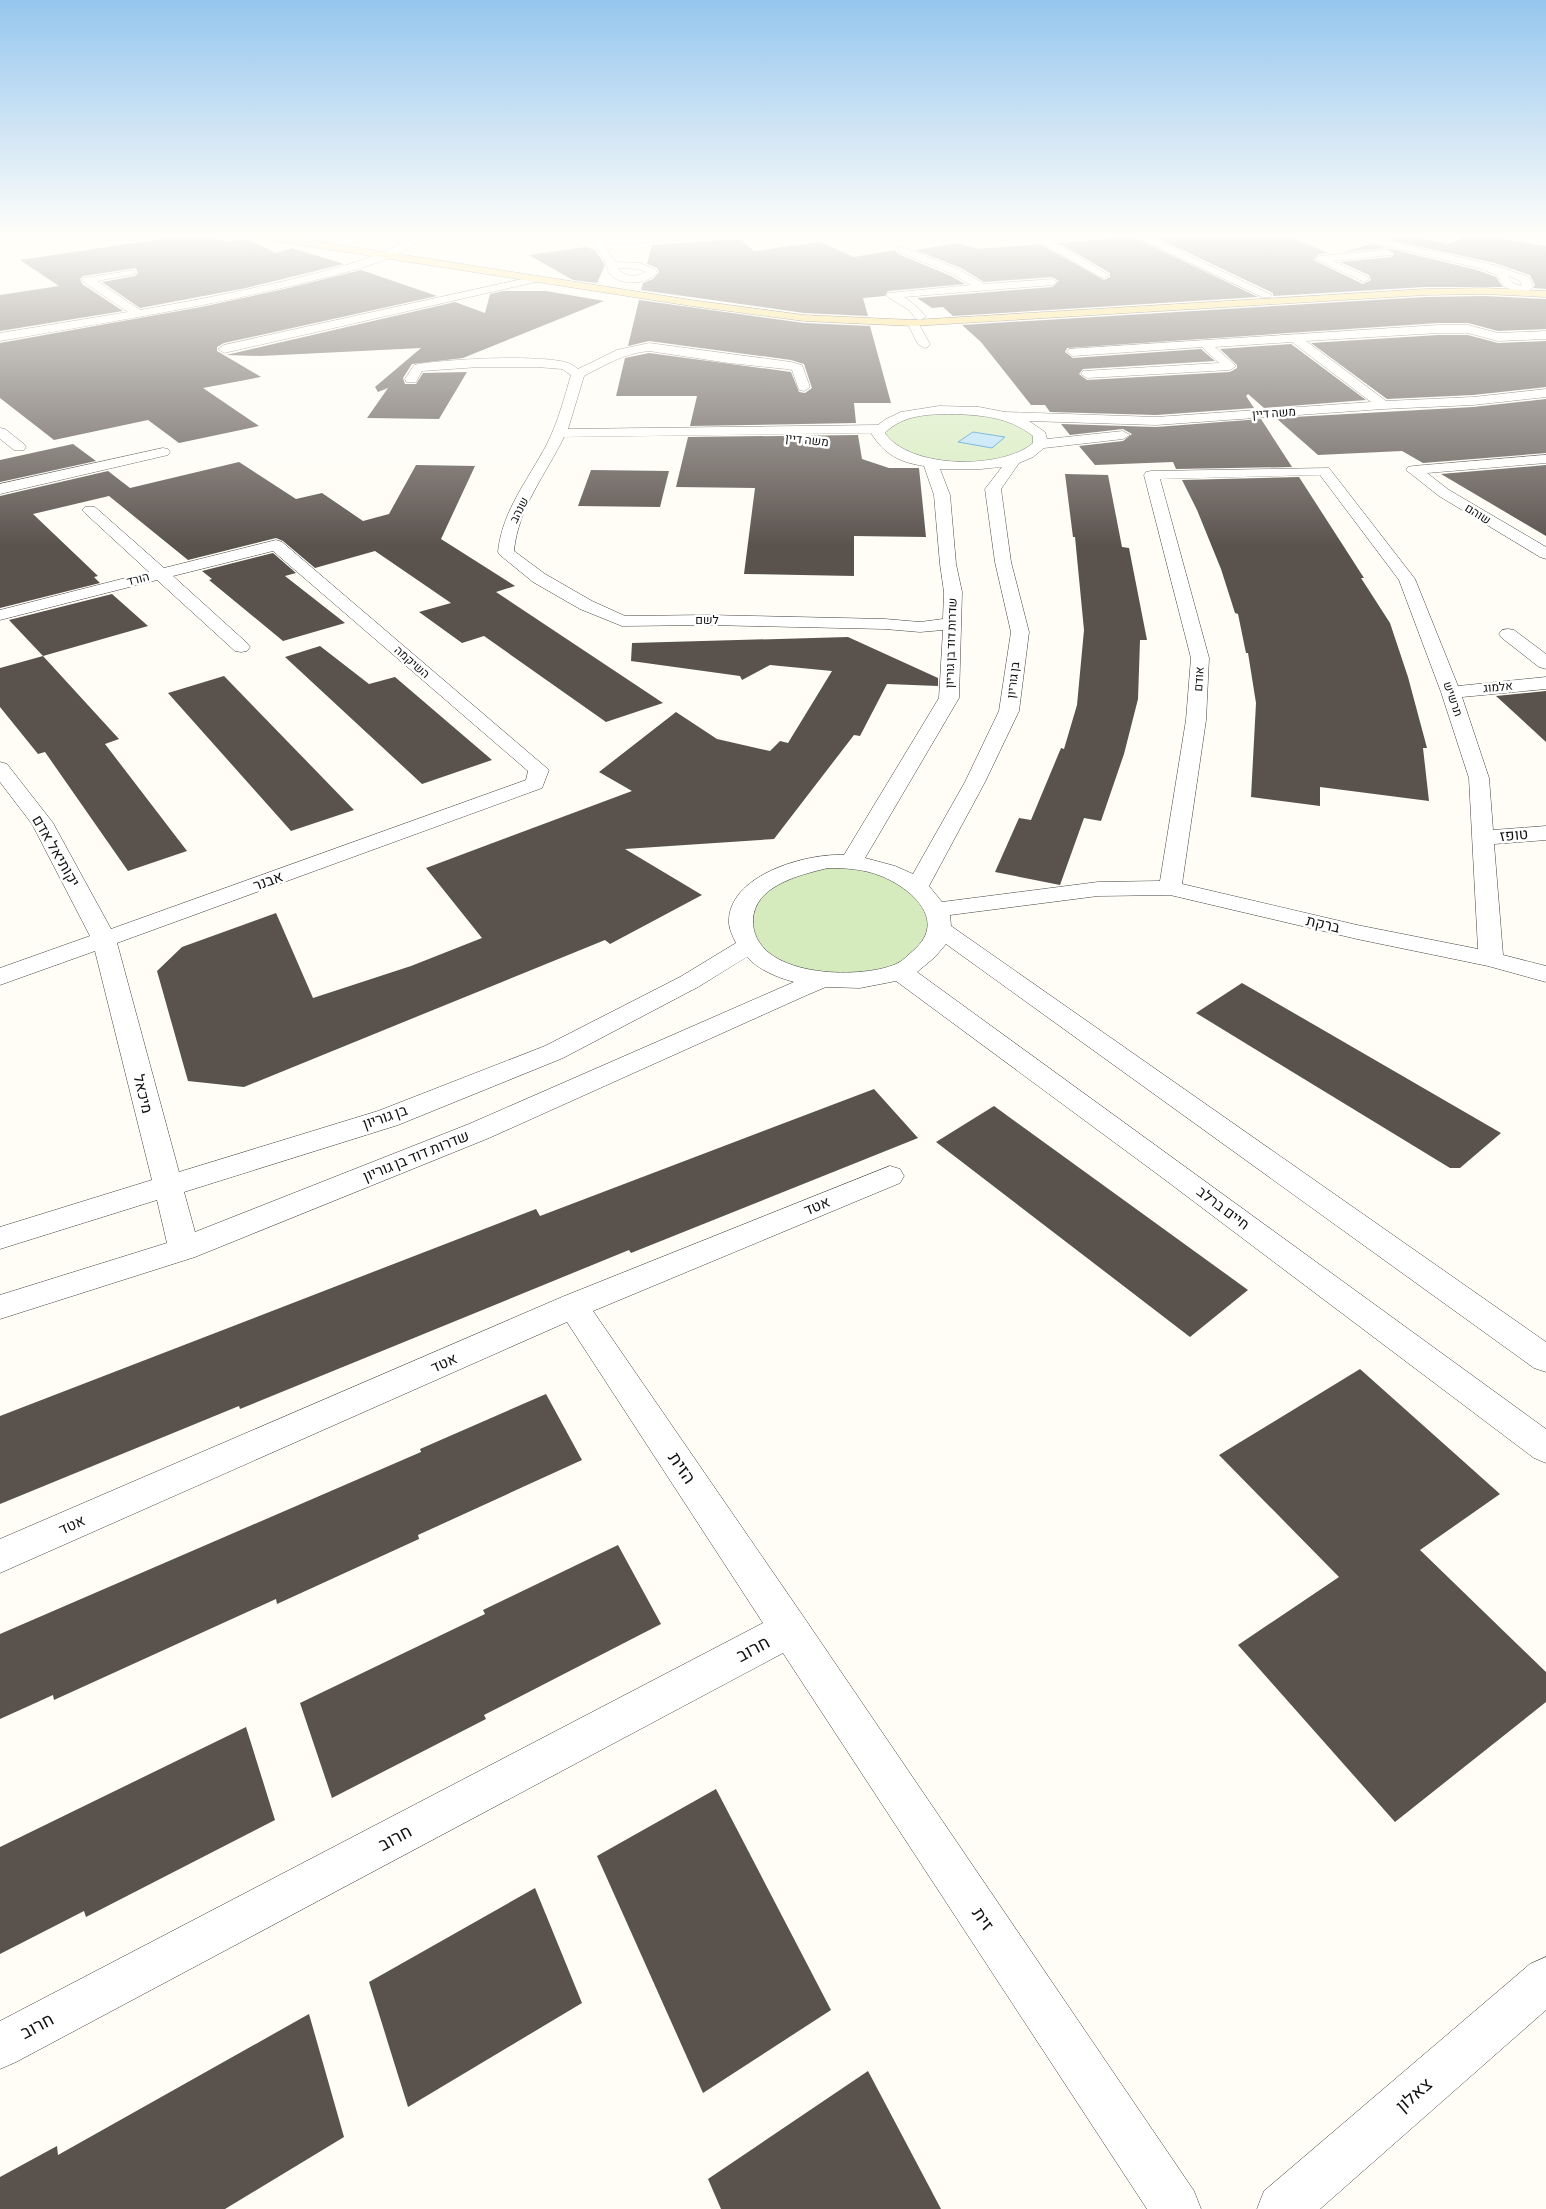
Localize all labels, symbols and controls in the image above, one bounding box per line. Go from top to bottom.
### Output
street label: משה דיין [1252,402,1296,422]
street label: משה דיין [785,428,830,450]
street label: שנהב [504,493,532,526]
street label: שוהם [1462,498,1495,528]
street label: הורד [124,566,151,590]
street label: שדרות דוד בן גוריון [939,597,961,688]
street label: לשם [695,610,719,628]
street label: השיקמה [391,641,435,682]
street label: בן גוריון [1001,660,1023,699]
street label: אודם [1188,665,1208,692]
street label: אלמוג [1482,676,1514,696]
street label: תרשיש [1440,679,1468,719]
street label: יקותיאל אדם [27,810,87,890]
street label: טופז [1499,821,1529,846]
street label: אבנר [249,864,286,896]
street label: ברקת [1304,908,1343,938]
street label: מיכאל [129,1072,160,1116]
street label: בן גוריון [359,1097,410,1134]
street label: שדרות דוד בן גוריון [359,1123,472,1186]
street label: חיים ברלב [1192,1179,1255,1235]
street label: אטד [800,1189,833,1220]
street label: אטד [427,1346,460,1378]
street label: הזית [663,1446,704,1489]
street label: אטד [55,1508,88,1540]
street label: חרוב [731,1628,774,1668]
street label: חרוב [373,1817,416,1857]
street label: זית [967,1901,1002,1935]
street label: חרוב [15,2005,58,2045]
street label: צאלון [1389,2070,1438,2118]

